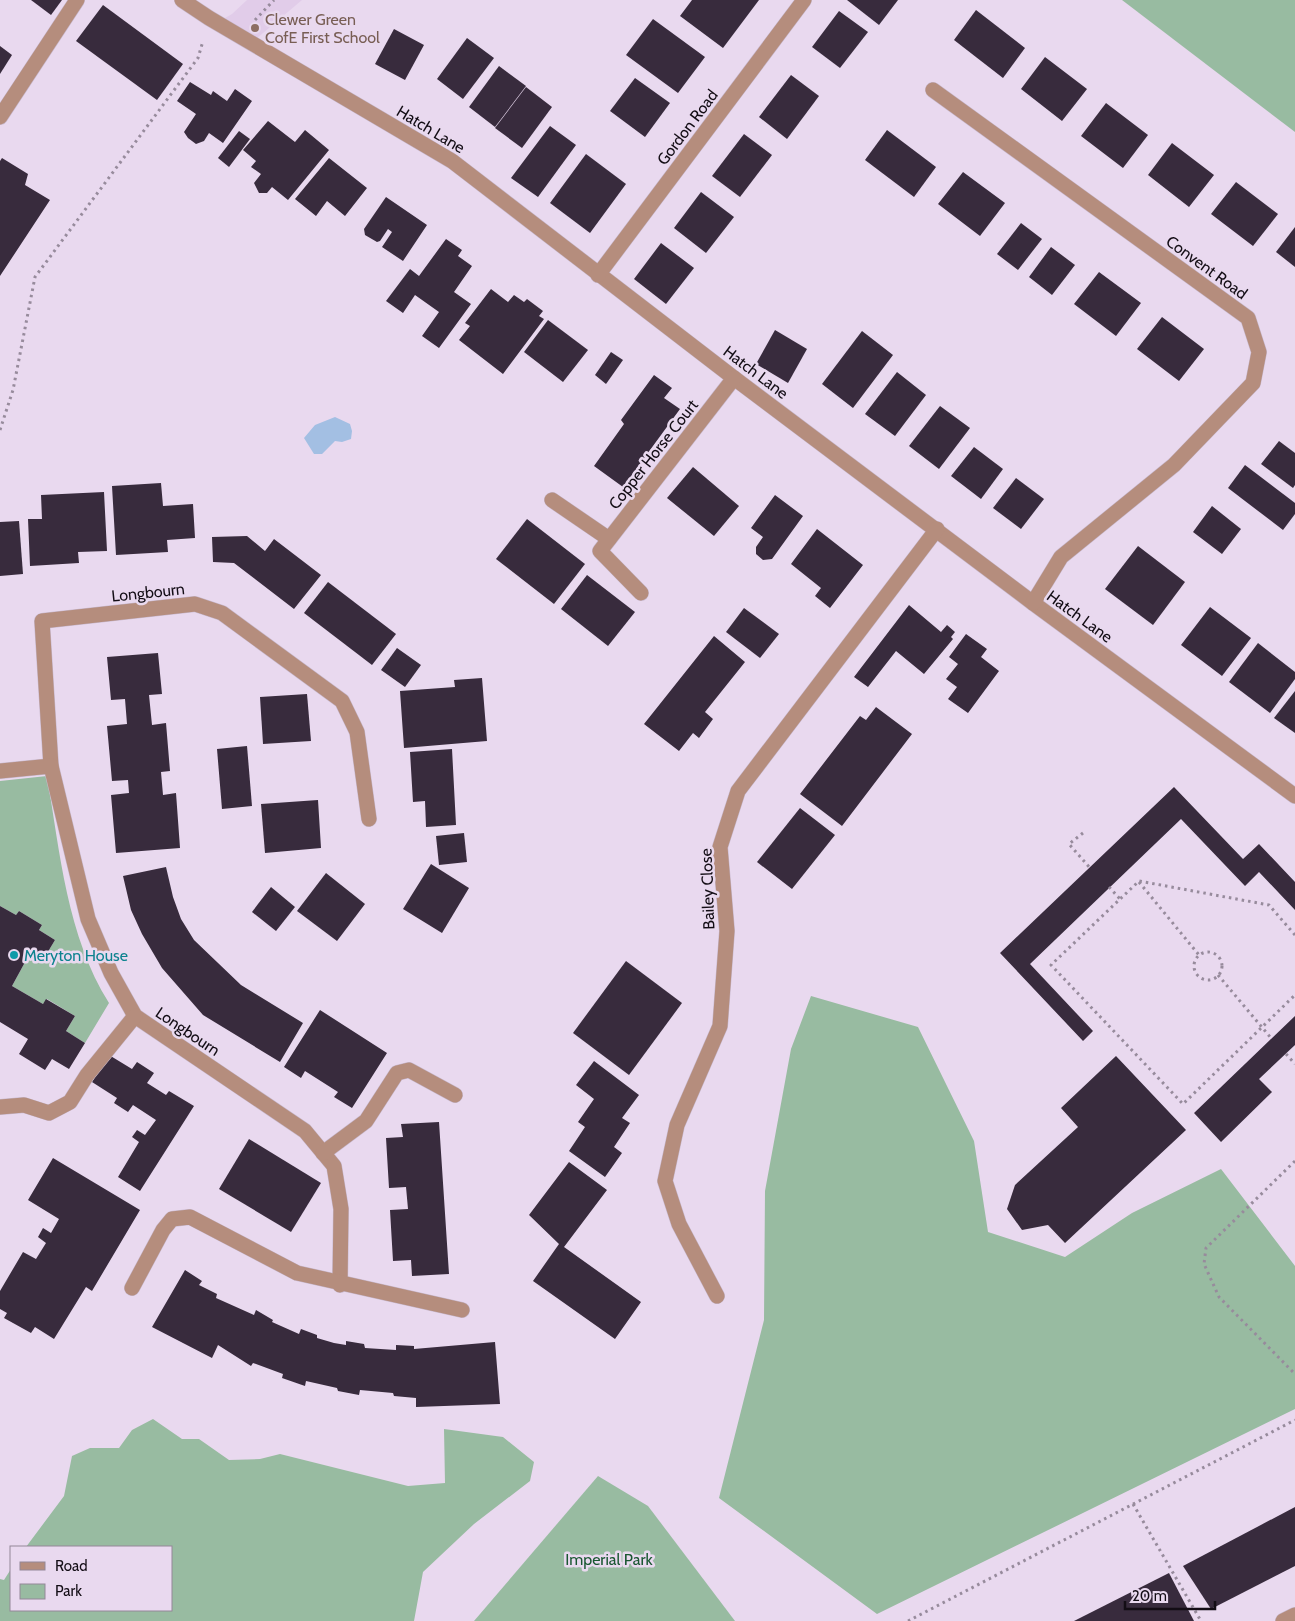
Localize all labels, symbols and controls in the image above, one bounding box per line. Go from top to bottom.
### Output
place label: Clewer Green CofE First School [265,10,380,47]
marker: Clewer Green CofE First School [249,22,261,34]
street label: Gordon Road [653,86,722,169]
street label: Hatch Lane [393,102,468,157]
street label: Convent Road [1162,232,1251,303]
street label: Hatch Lane [719,342,792,403]
street label: Copper Horse Court [605,395,702,513]
street label: Longbourn [110,579,186,606]
street label: Hatch Lane [1043,586,1116,647]
street label: Bailey Close [697,848,718,930]
place label: Meryton House [24,946,128,965]
marker: Meryton House [8,949,20,961]
street label: Longbourn [152,1003,224,1060]
legend [10,1546,172,1611]
park label: Imperial Park [565,1550,654,1569]
text: Road [55,1557,88,1575]
scale bar [1125,1578,1215,1610]
text: Park [55,1582,82,1600]
text: 20 m [1132,1587,1167,1605]

